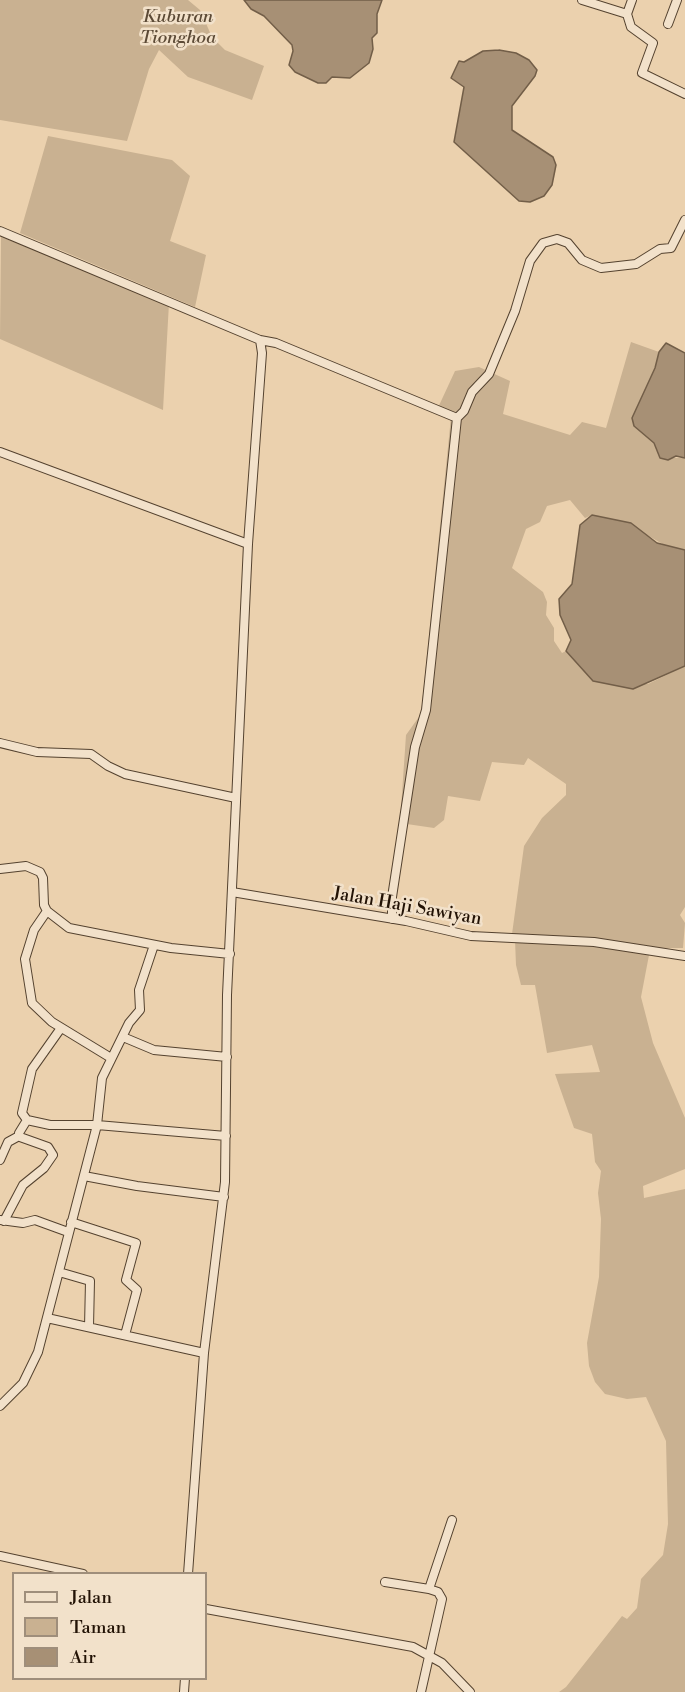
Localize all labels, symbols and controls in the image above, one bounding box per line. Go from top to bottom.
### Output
park label: Kuburan Tionghoa [140,7,216,50]
street label: Jalan Haji Sawiyan [331,883,483,931]
legend [12,1572,207,1680]
text: Jalan [70,1586,112,1609]
text: Taman [70,1616,126,1639]
text: Air [70,1646,96,1669]

